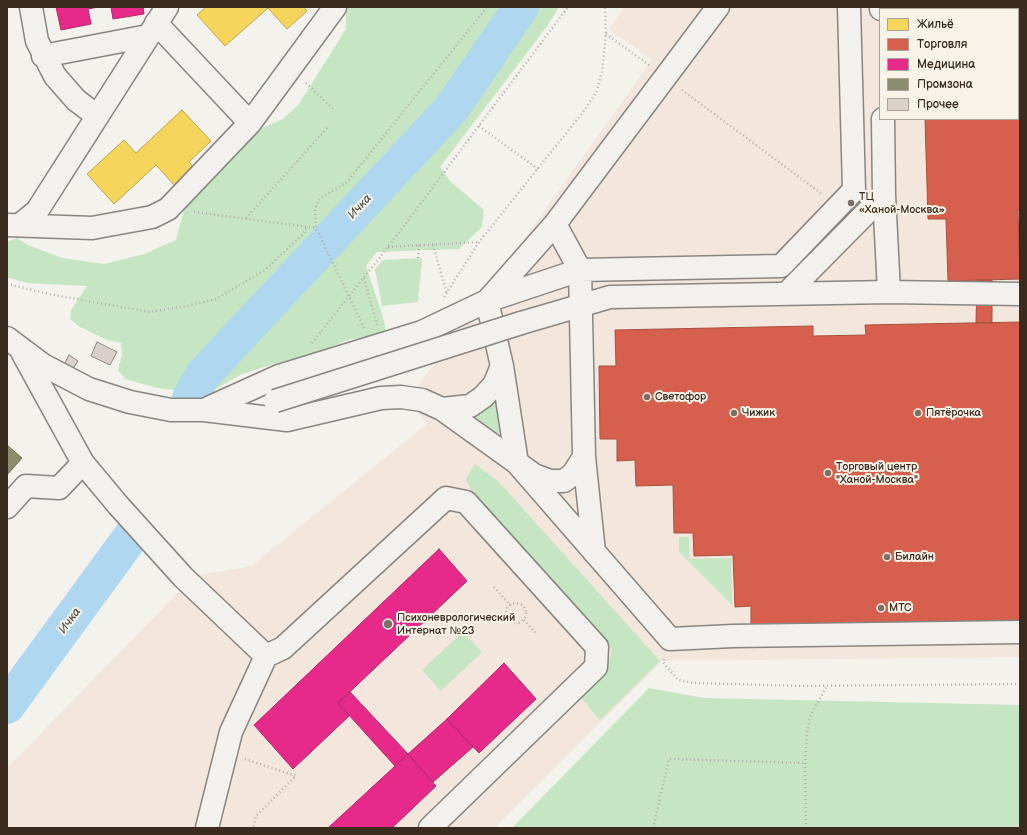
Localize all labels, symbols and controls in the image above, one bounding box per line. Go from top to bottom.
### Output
legend [879,8,1019,120]
text: Жильё [917,17,954,32]
text: Торговля [917,37,967,52]
text: Медицина [917,57,975,72]
text: Промзона [917,77,973,92]
text: Прочее [917,97,959,112]
place label: ТЦ «Ханой-Москва» [859,190,945,216]
water label: Ичка [345,192,375,222]
marker: ТЦ «Ханой-Москва» [846,198,856,208]
place label: Светофор [655,390,706,404]
marker: Светофор [642,392,652,402]
place label: Чижик [742,406,775,420]
place label: Пятёрочка [926,406,981,420]
marker: Чижик [729,408,739,418]
marker: Пятёрочка [913,408,923,418]
place label: Торговый центр "Ханой-Москва" [836,460,918,486]
marker: Торговый центр "Ханой-Москва" [823,468,833,478]
place label: Билайн [895,550,934,564]
marker: Билайн [882,552,892,562]
place label: МТС [889,601,911,615]
marker: МТС [876,603,886,613]
water label: Ичка [56,605,84,637]
place label: Психоневрологический Интернат №23 [397,611,515,637]
marker: Психоневрологический Интернат №23 [382,618,394,630]

